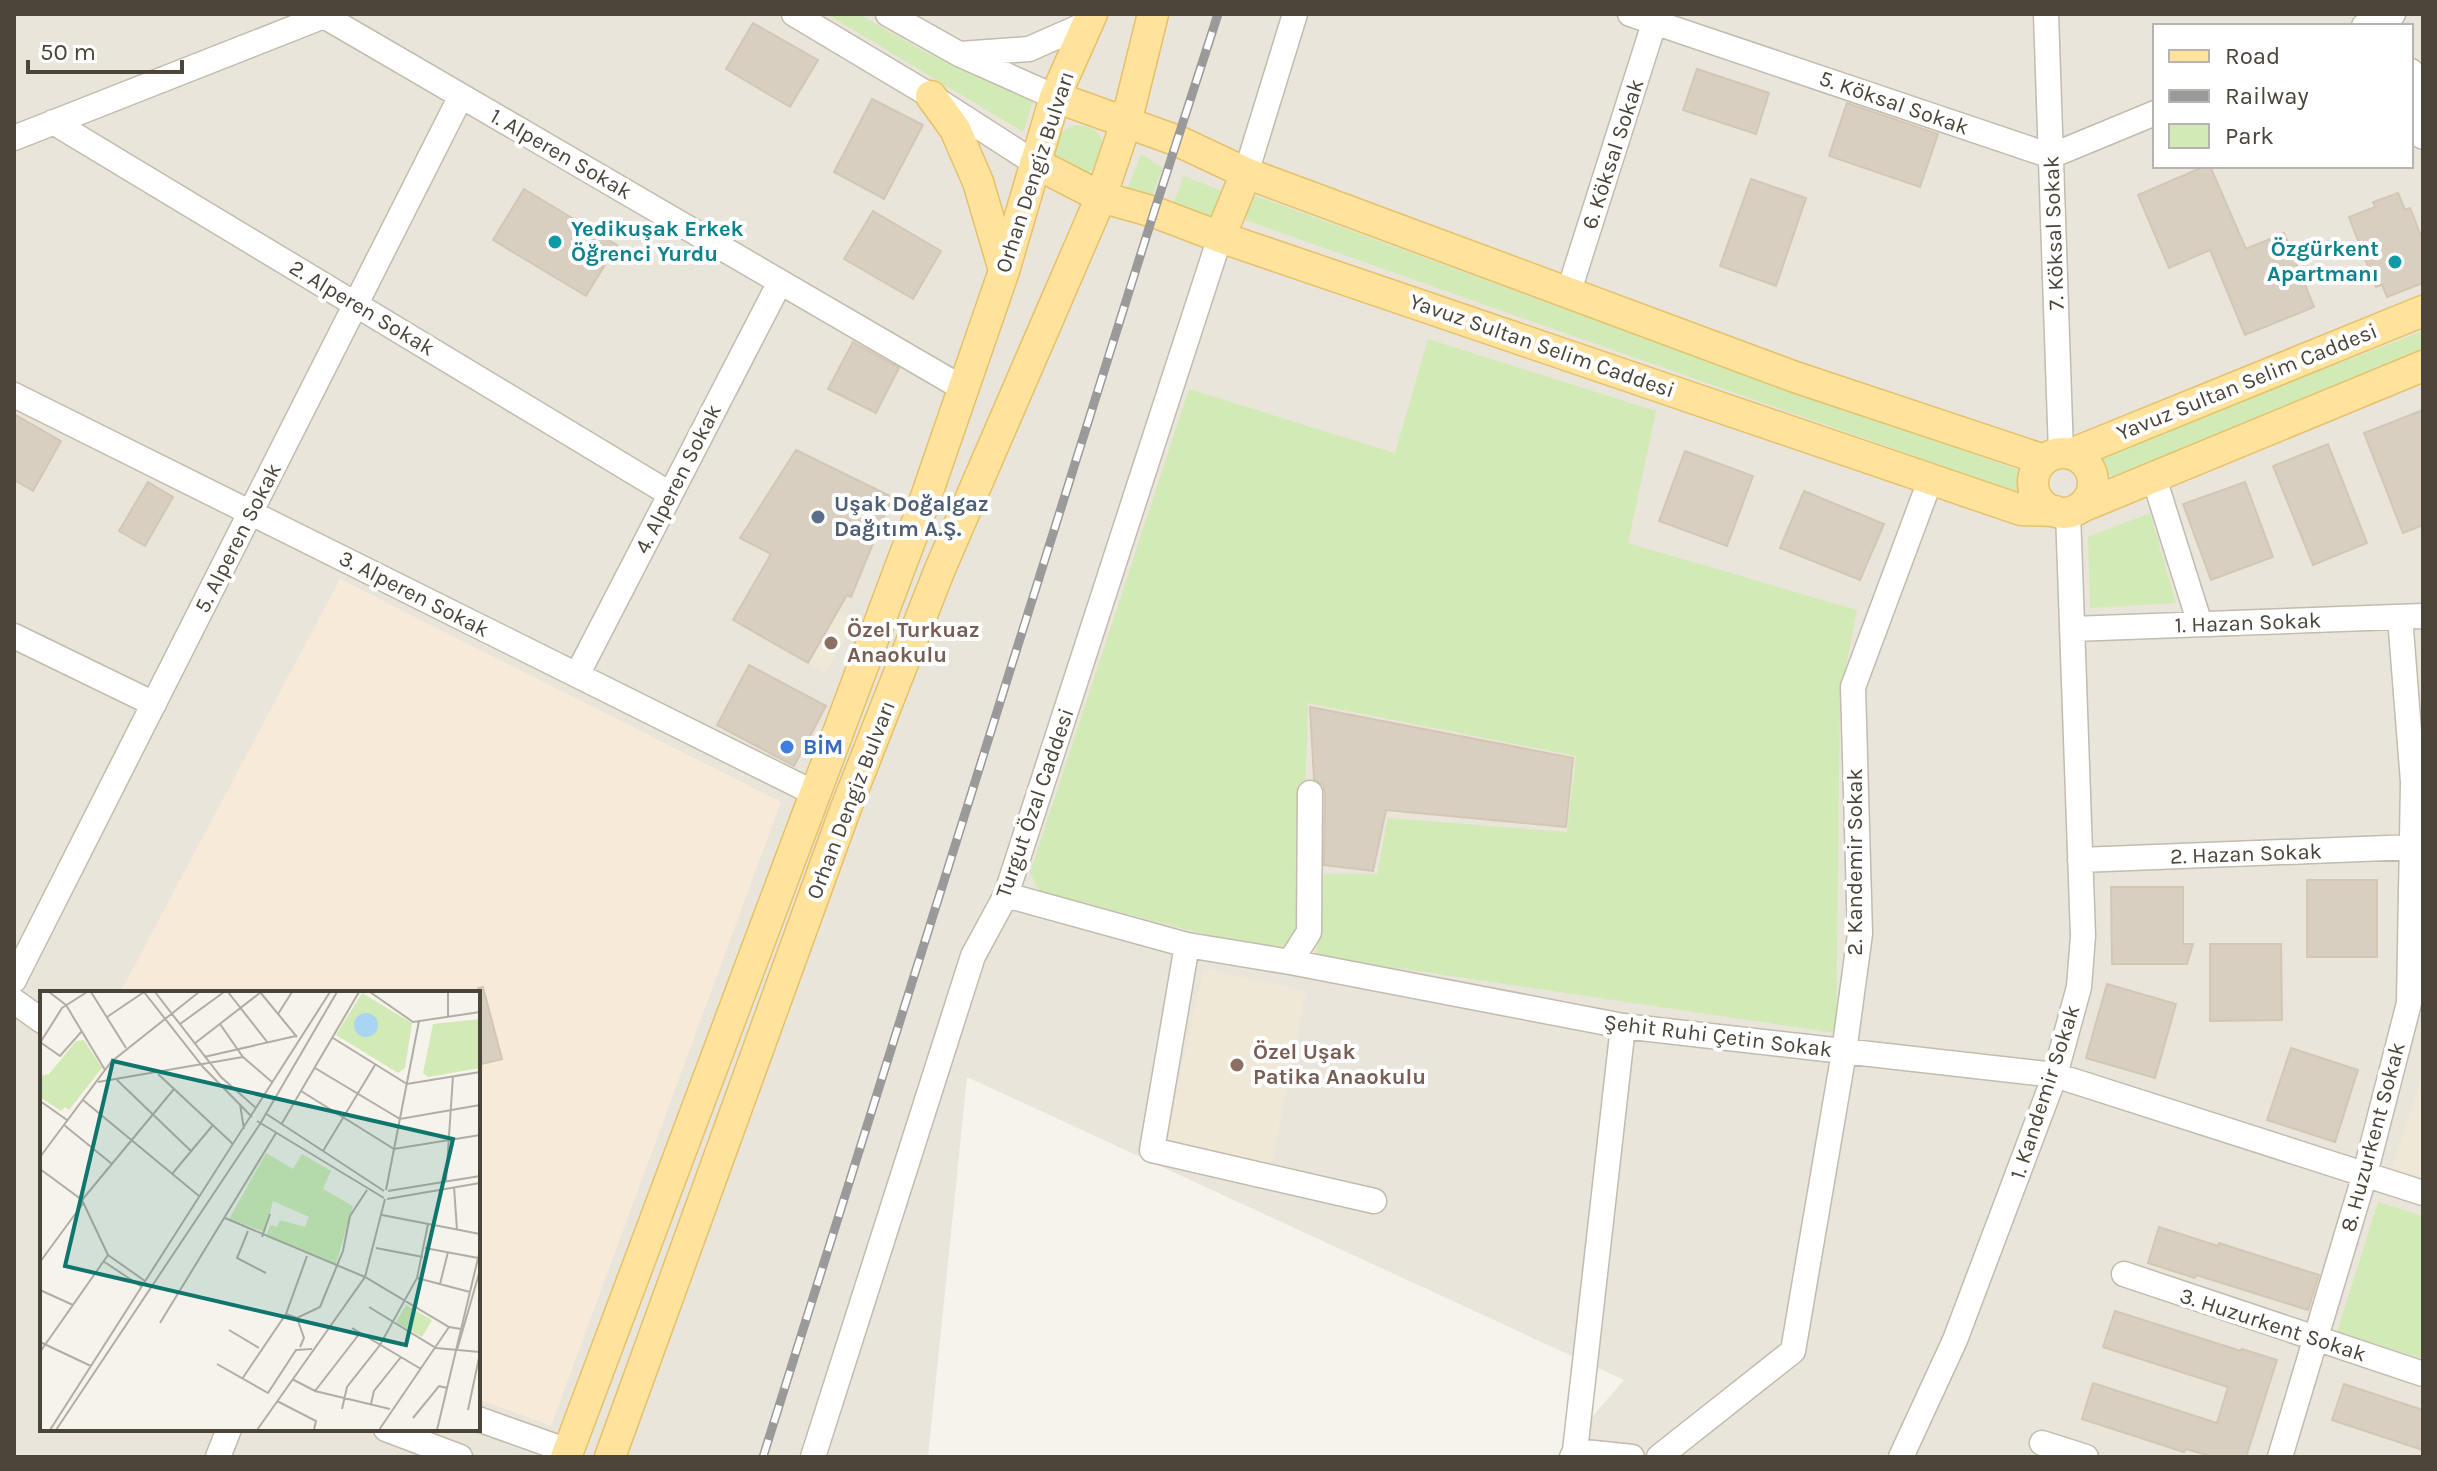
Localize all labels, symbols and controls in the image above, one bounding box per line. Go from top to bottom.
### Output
scale bar [28,24,182,74]
legend [2153,24,2413,168]
text: 50 m [40,38,96,66]
text: Road [2225,42,2280,70]
street label: 5. Köksal Sokak [1816,65,1972,141]
street label: Orhan Dengiz Bulvarı [990,68,1080,276]
street label: 6. Köksal Sokak [1576,75,1650,233]
text: Railway [2225,82,2309,110]
street label: 1. Alperen Sokak [485,103,637,205]
text: Park [2225,122,2274,150]
street label: 7. Köksal Sokak [2038,155,2070,311]
place label: Yedikuşak Erkek Öğrenci Yurdu [571,216,744,267]
marker: Yedikuşak Erkek Öğrenci Yurdu [546,233,564,251]
place label: Özgürkent Apartmanı [2267,236,2379,287]
marker: Özgürkent Apartmanı [2386,253,2404,271]
street label: 2. Alperen Sokak [285,254,439,362]
street label: Yavuz Sultan Selim Caddesi [1406,288,1678,404]
street label: Yavuz Sultan Selim Caddesi [2113,318,2381,446]
street label: 4. Alperen Sokak [629,400,727,558]
street label: 5. Alperen Sokak [189,459,287,617]
place label: Uşak Doğalgaz Dağıtım A.Ş. [834,491,989,542]
marker: Uşak Doğalgaz Dağıtım A.Ş. [809,508,827,526]
street label: 3. Alperen Sokak [335,545,493,643]
street label: 1. Hazan Sokak [2174,607,2322,639]
place label: Özel Turkuaz Anaokulu [847,617,980,668]
marker: Özel Turkuaz Anaokulu [822,634,840,652]
street label: Orhan Dengiz Bulvarı [801,697,901,903]
street label: Turgut Özal Caddesi [990,705,1080,901]
place label: BİM [803,734,843,760]
marker: BİM [778,738,796,756]
street label: 2. Kandemir Sokak [1842,768,1868,956]
street label: 2. Hazan Sokak [2170,838,2322,870]
inset map [40,991,480,1431]
street label: 1. Kandemir Sokak [2005,1001,2085,1183]
street label: Şehit Ruhi Çetin Sokak [1602,1009,1834,1063]
place label: Özel Uşak Patika Anaokulu [1253,1039,1426,1090]
street label: 8. Huzurkent Sokak [2335,1039,2411,1235]
marker: Özel Uşak Patika Anaokulu [1228,1056,1246,1074]
street label: 3. Huzurkent Sokak [2176,1283,2370,1367]

